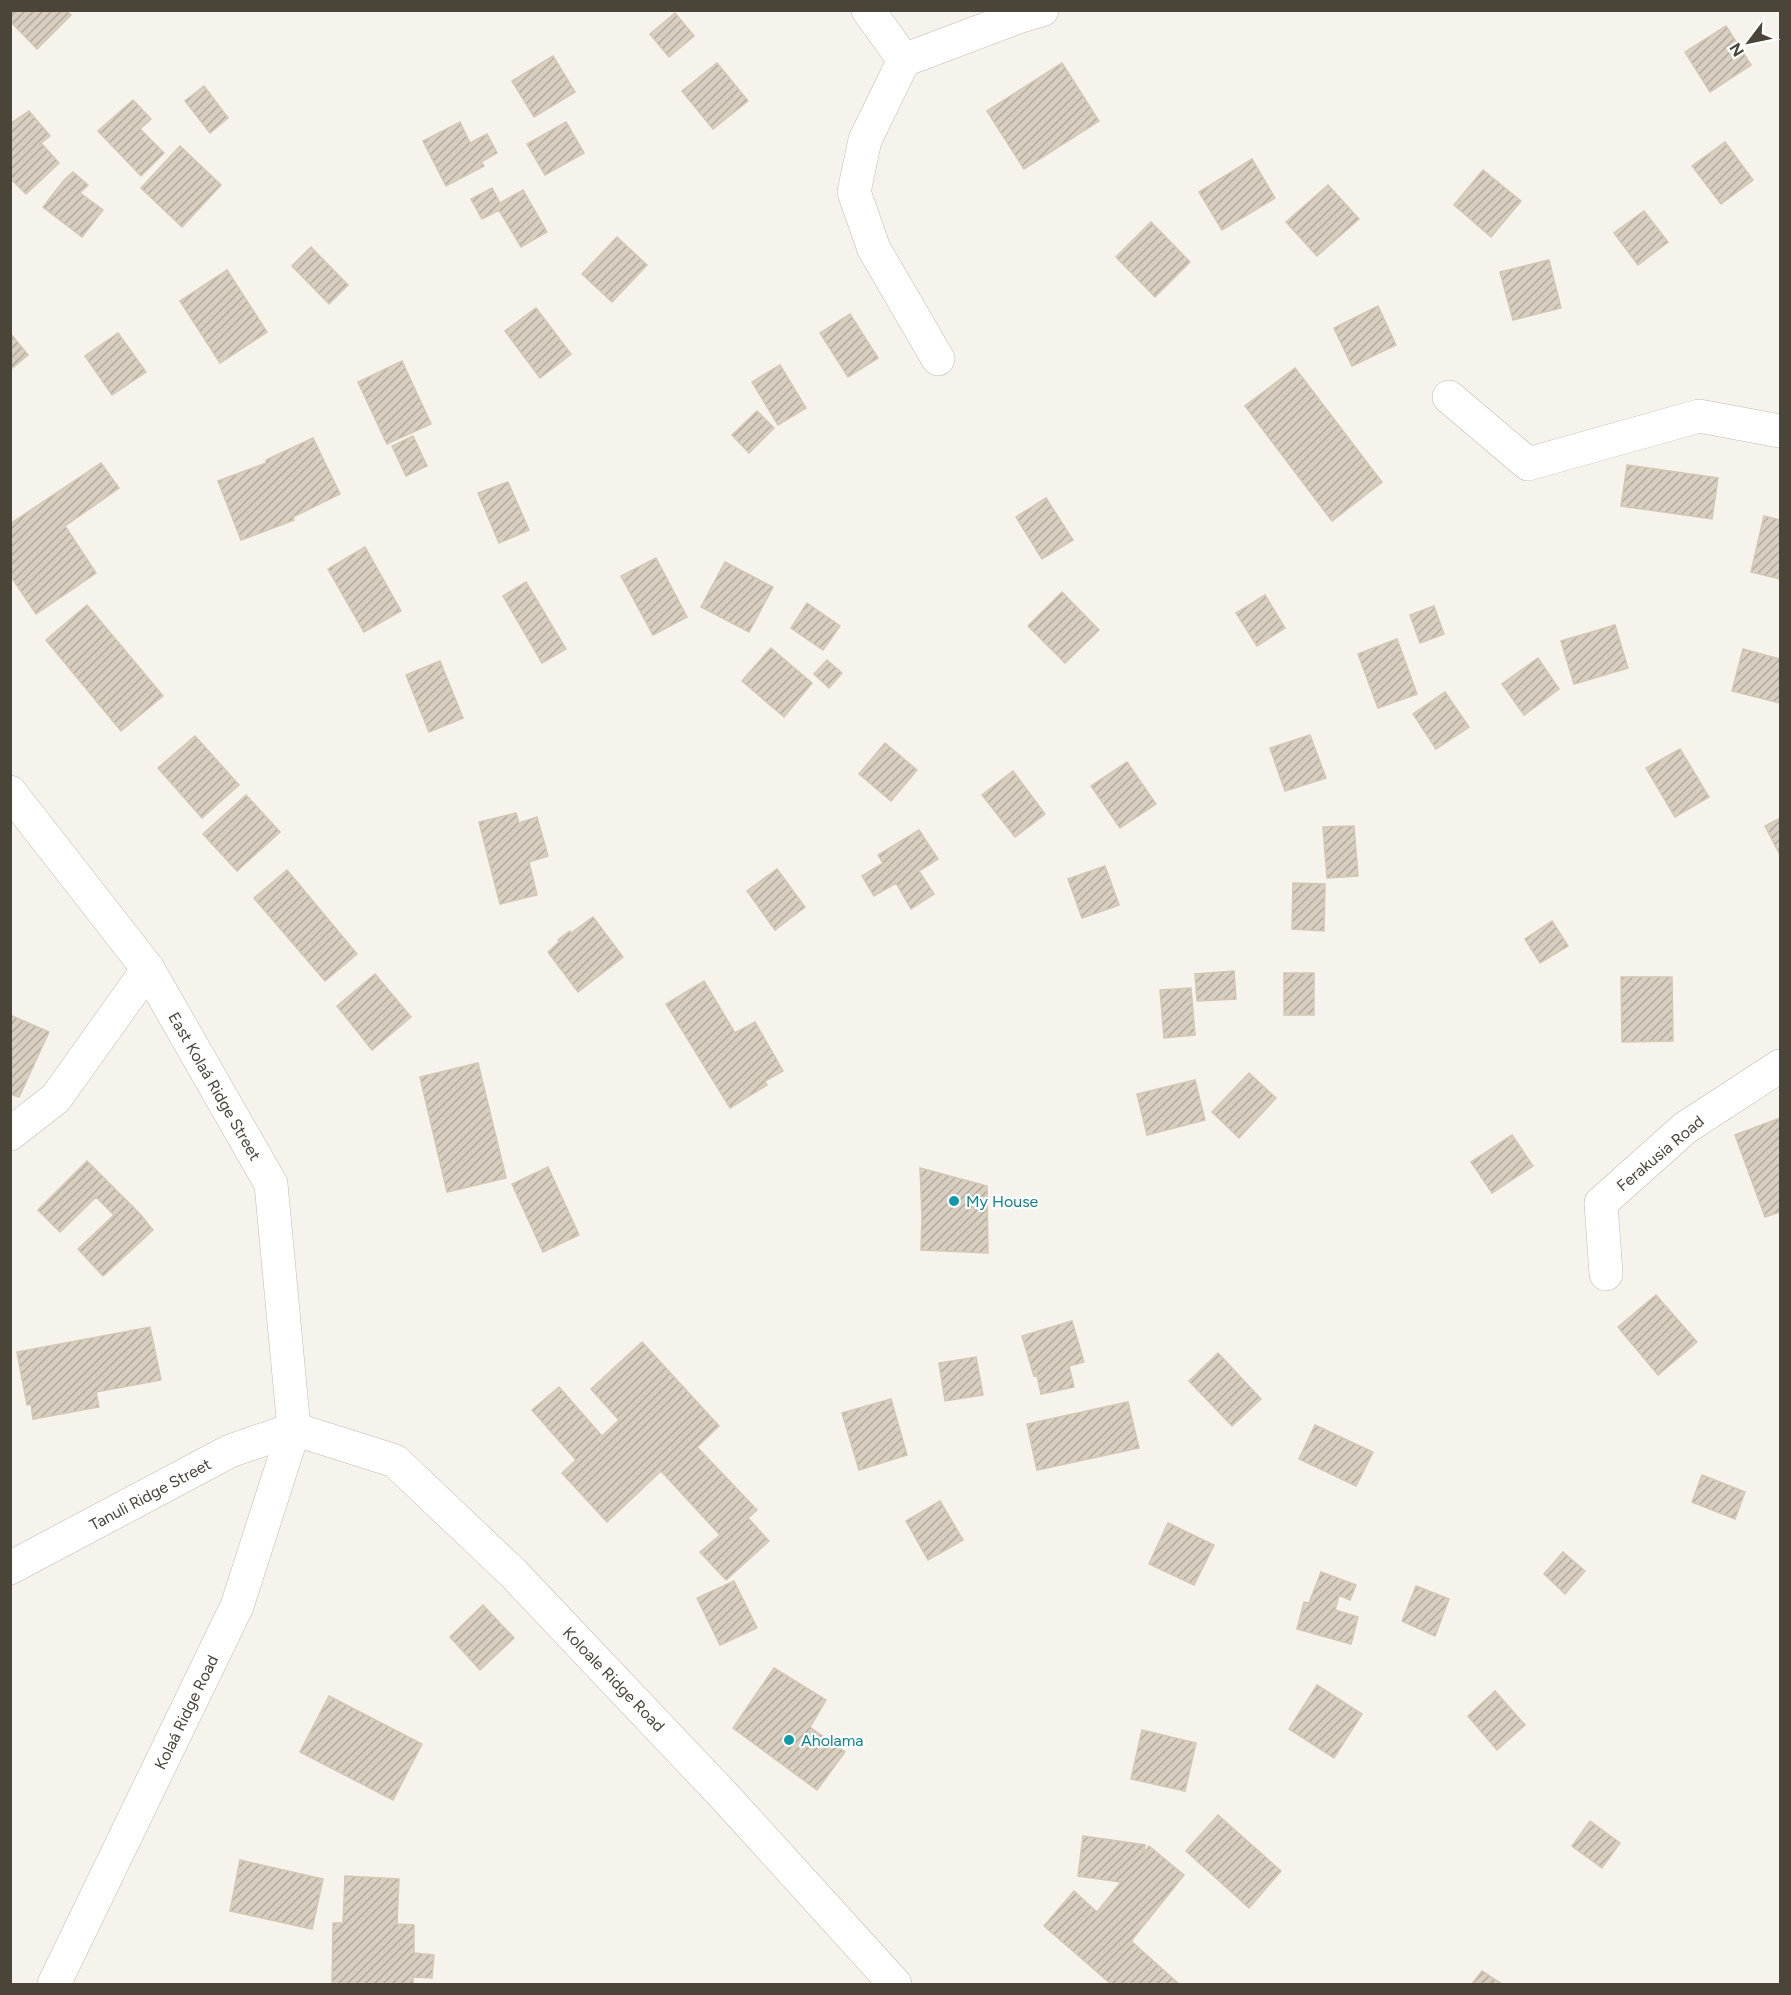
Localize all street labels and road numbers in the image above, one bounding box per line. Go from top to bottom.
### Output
street label: East Kolaá Ridge Street [164,1009,265,1164]
street label: Ferakusia Road [1613,1111,1708,1195]
street label: Tanuli Ridge Street [86,1454,214,1535]
street label: Koloale Ridge Road [559,1623,668,1736]
street label: Kolaá Ridge Road [151,1652,222,1772]

